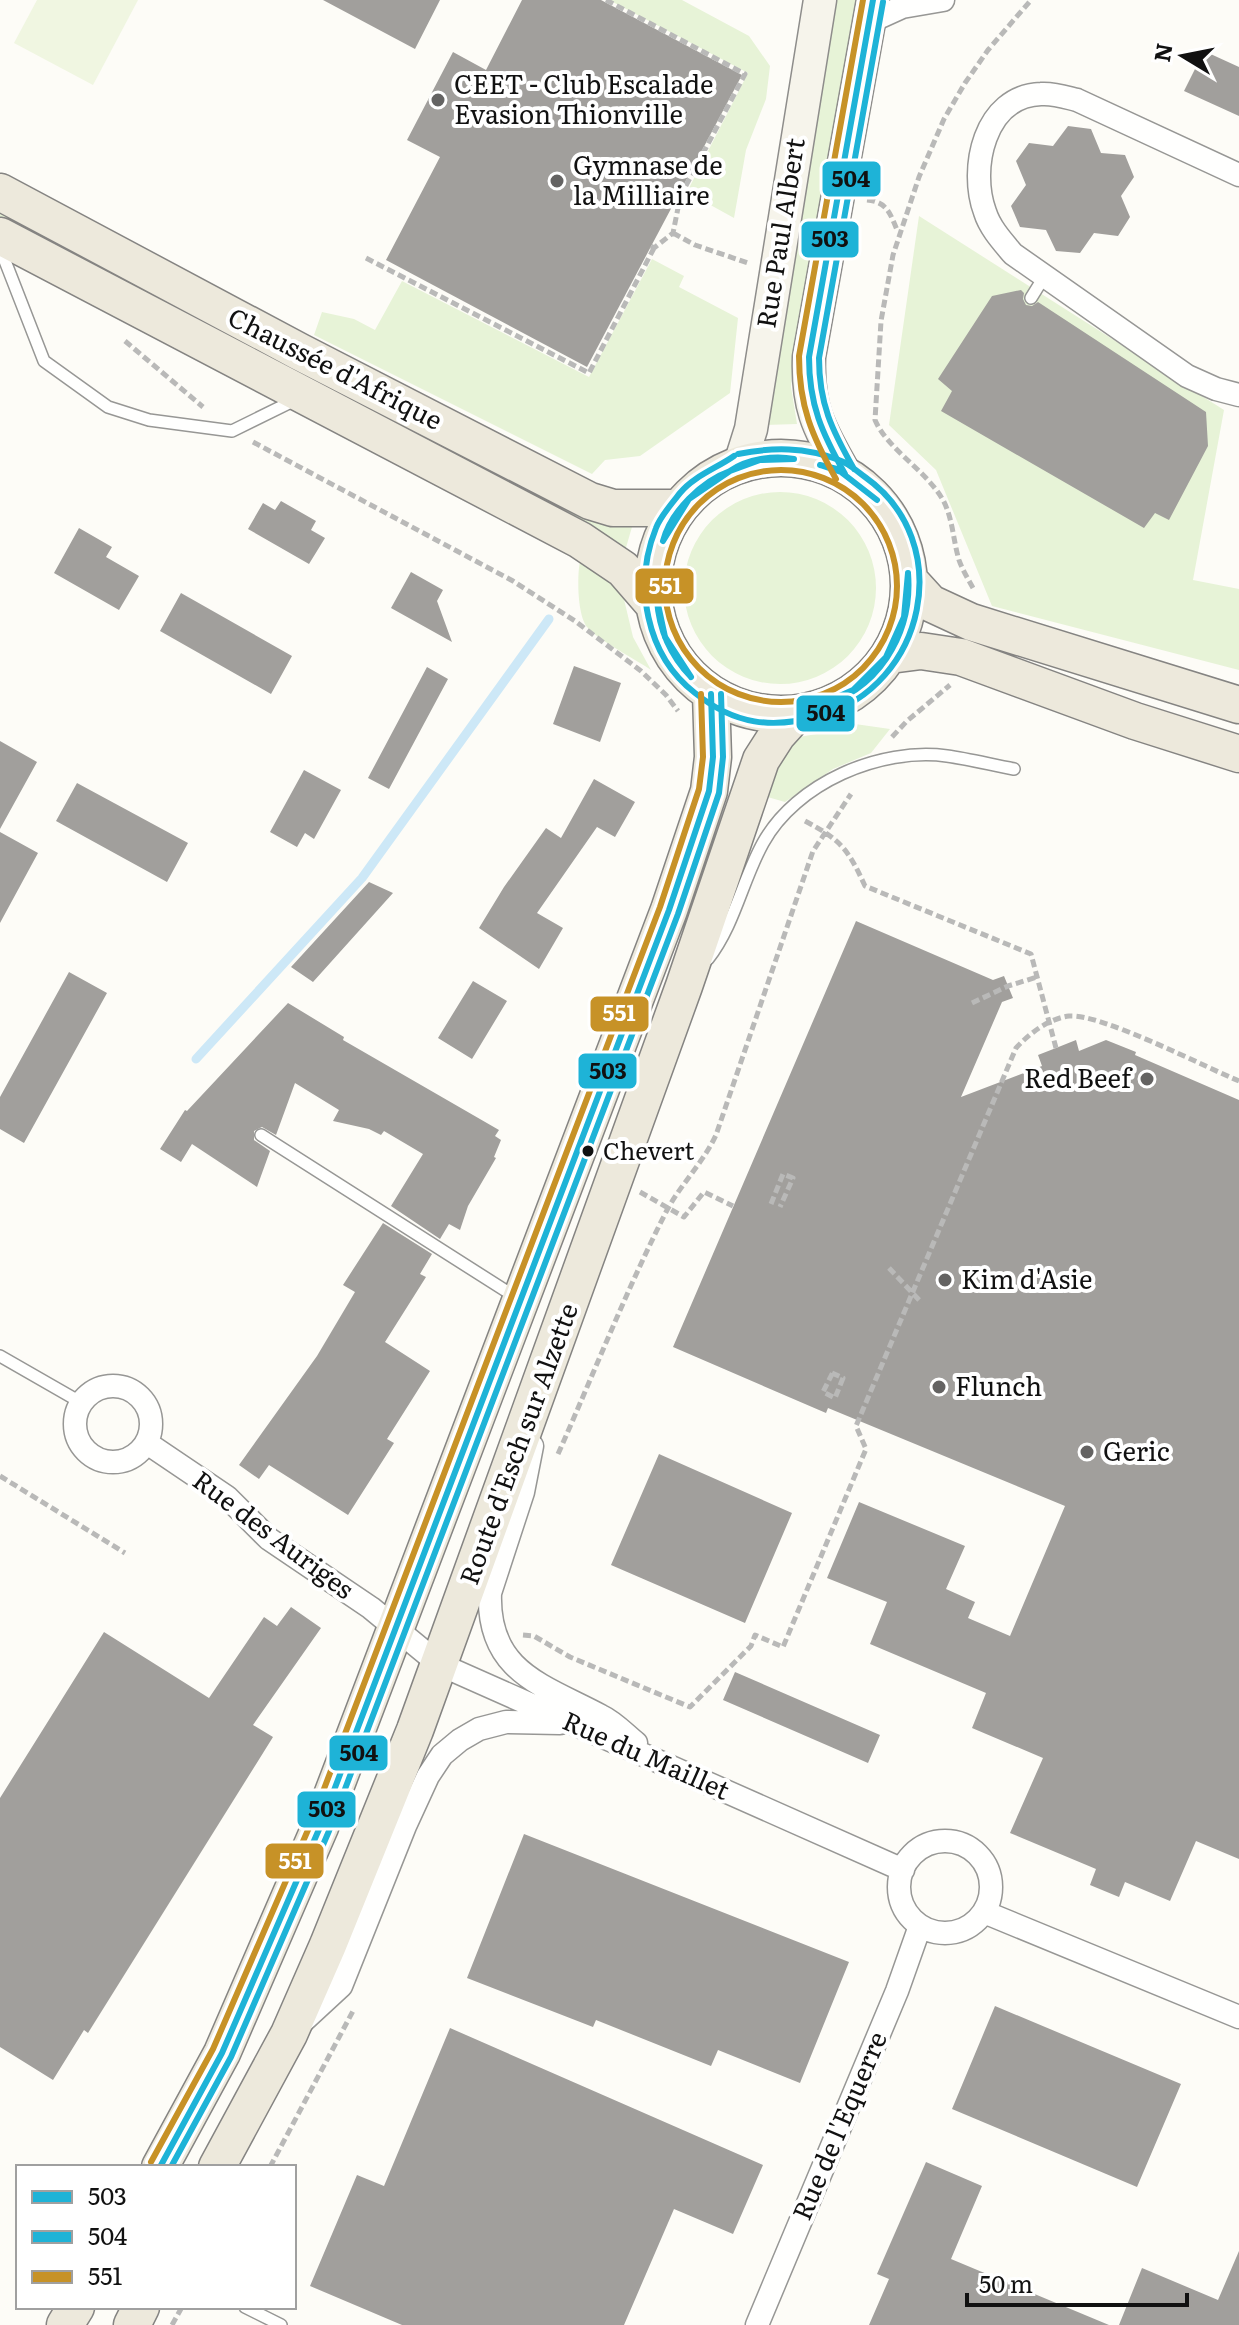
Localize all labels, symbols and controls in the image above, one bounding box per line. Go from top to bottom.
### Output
north arrow [1143,16,1223,96]
text: N [1144,40,1180,64]
place label: CEET - Club Escalade Evasion Thionville [454,63,714,132]
marker: CEET - Club Escalade Evasion Thionville [429,91,447,109]
street label: Rue Paul Albert [744,134,813,330]
place label: Gymnase de la Milliaire [573,144,723,213]
line badge: 504 [821,160,882,198]
text: 504 [832,161,870,194]
marker: Gymnase de la Milliaire [548,172,566,190]
line badge: 503 [800,220,860,259]
text: 503 [811,221,849,254]
street label: Chaussée d'Afrique [222,296,450,438]
line badge: 551 [634,567,695,605]
text: 551 [648,568,682,601]
line badge: 504 [795,694,856,733]
text: 504 [807,695,845,728]
line badge: 551 [589,995,650,1033]
text: 551 [602,995,636,1028]
line badge: 503 [577,1052,638,1090]
text: 503 [589,1053,627,1086]
place label: Red Beef [1024,1057,1133,1096]
marker: Red Beef [1138,1070,1156,1088]
place label: Chevert [603,1132,695,1167]
marker: Chevert [580,1143,596,1159]
place label: Kim d'Asie [961,1258,1092,1297]
marker: Kim d'Asie [936,1271,954,1289]
street label: Route d'Esch sur Alzette [448,1297,586,1589]
place label: Flunch [955,1365,1042,1404]
marker: Flunch [930,1378,948,1396]
place label: Geric [1103,1430,1170,1469]
marker: Geric [1078,1443,1096,1461]
street label: Rue des Auriges [186,1459,363,1607]
street label: Rue du Maillet [557,1699,737,1808]
line badge: 504 [328,1734,389,1772]
text: 504 [340,1735,378,1768]
line badge: 503 [296,1790,357,1829]
text: 503 [308,1791,346,1824]
line badge: 551 [264,1842,325,1880]
text: 551 [278,1843,312,1876]
street label: Rue de l'Equerre [780,2025,895,2225]
legend [16,2165,296,2309]
text: 503 [88,2177,127,2212]
text: 504 [88,2217,127,2252]
text: 551 [88,2257,122,2292]
scale bar [967,2257,1187,2307]
text: 50 m [979,2265,1033,2300]

